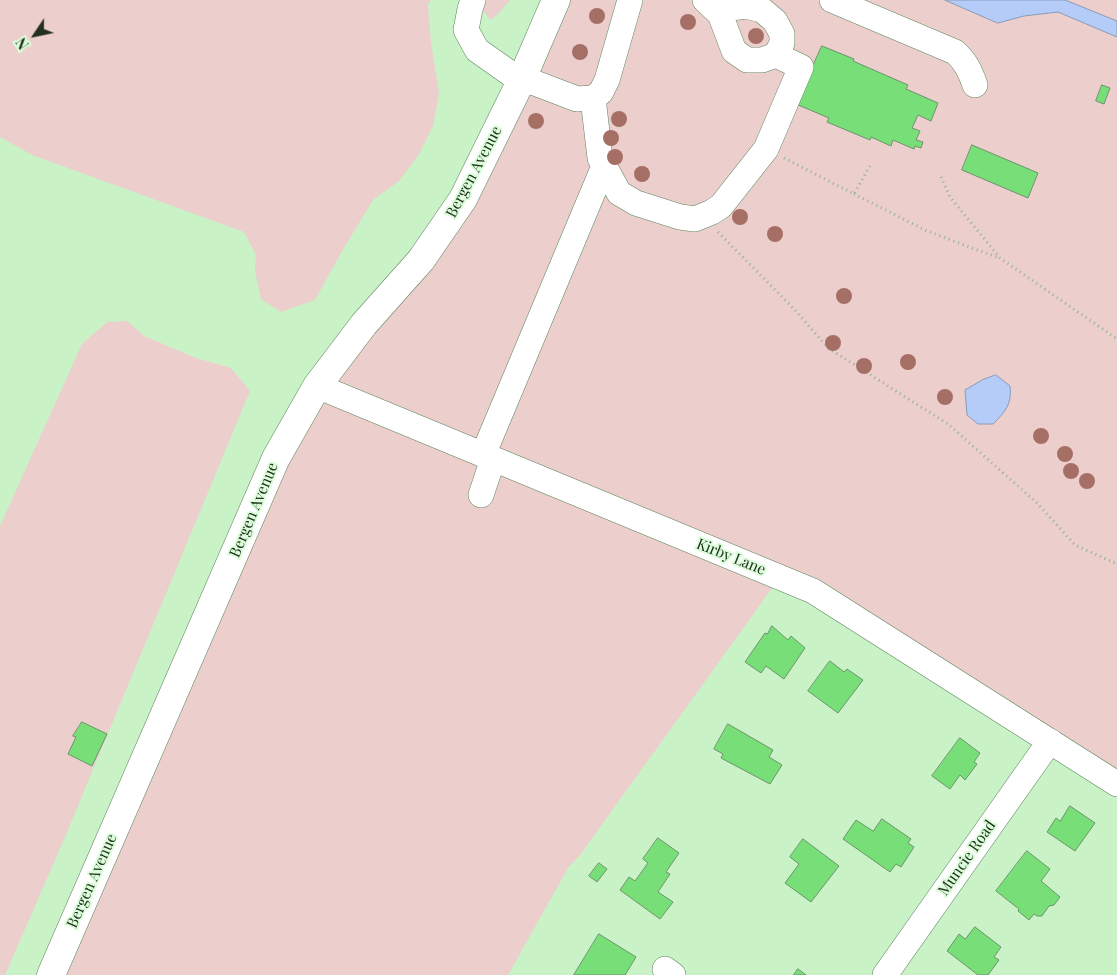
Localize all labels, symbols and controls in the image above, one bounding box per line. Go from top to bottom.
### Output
north arrow [10,10,60,60]
text: N [11,34,33,53]
street label: Bergen Avenue [442,123,506,221]
street label: Bergen Avenue [226,460,282,560]
street label: Kirby Lane [694,535,768,579]
street label: Muncie Road [934,817,1000,899]
street label: Bergen Avenue [63,831,121,931]

